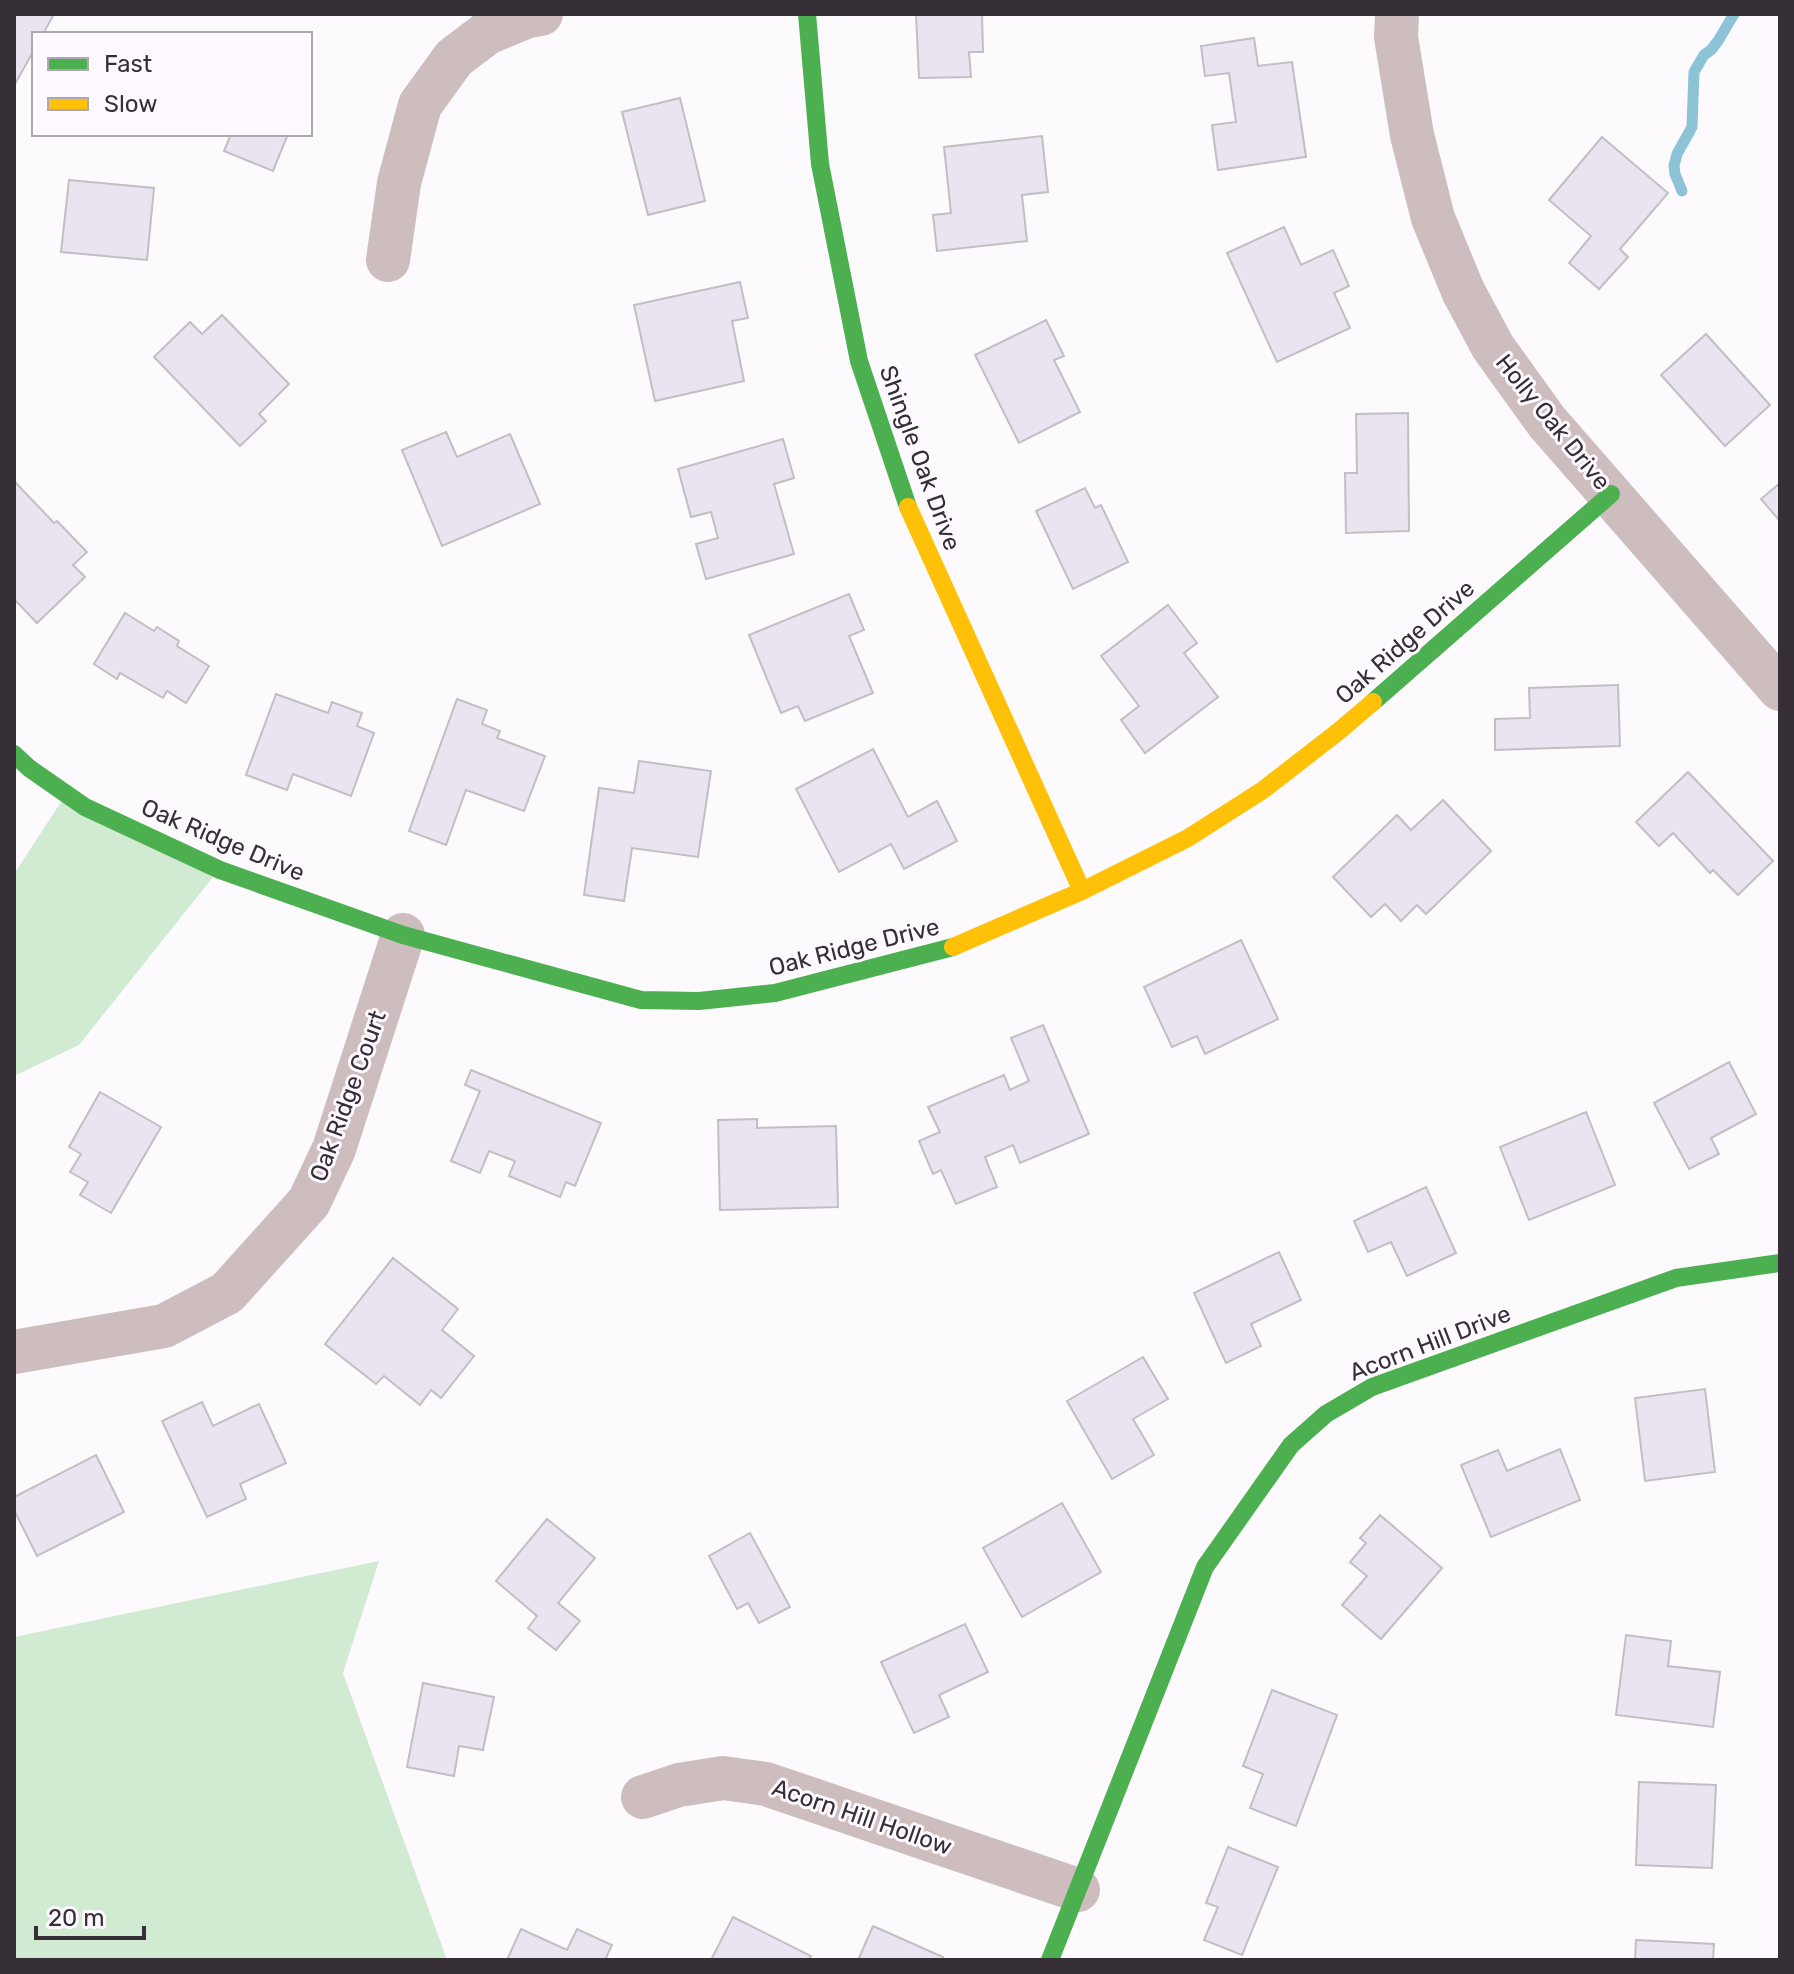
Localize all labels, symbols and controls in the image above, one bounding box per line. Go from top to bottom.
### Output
legend [32,32,312,136]
text: Fast [104,50,152,78]
text: Slow [104,90,157,118]
street label: Holly Oak Drive [1490,349,1616,495]
street label: Shingle Oak Drive [874,362,966,554]
street label: Oak Ridge Drive [1330,574,1480,710]
street label: Oak Ridge Drive [137,793,309,887]
street label: Oak Ridge Drive [766,912,942,982]
street label: Oak Ridge Court [304,1007,392,1185]
street label: Acorn Hill Drive [1345,1299,1515,1387]
street label: Acorn Hill Hollow [768,1773,956,1861]
scale bar [36,1890,144,1940]
text: 20 m [48,1904,105,1932]

